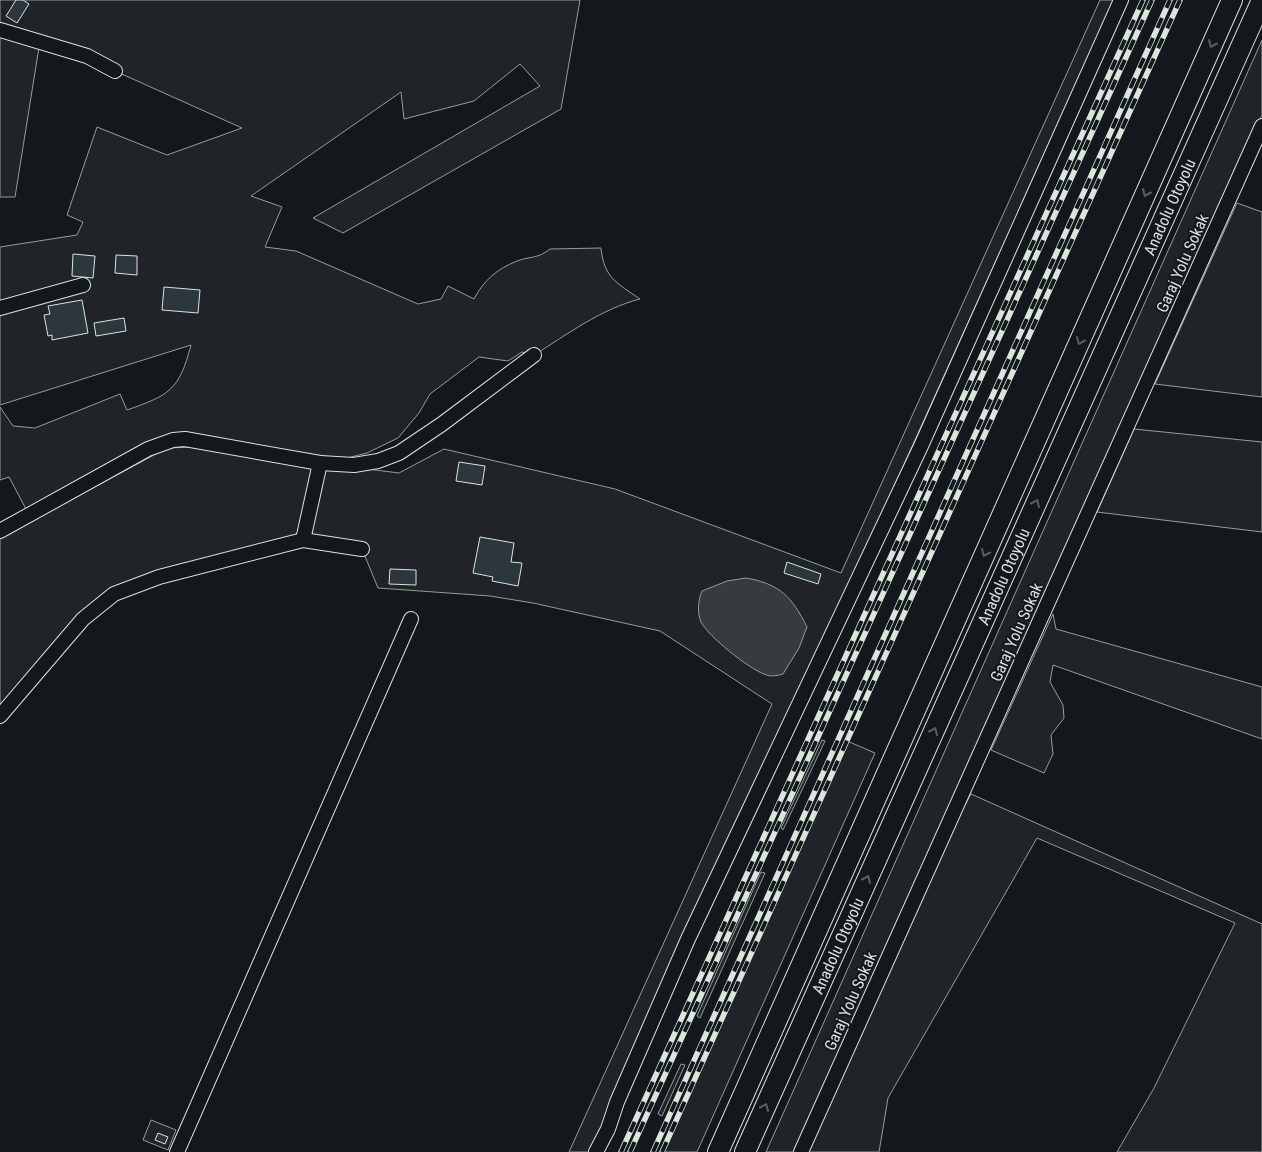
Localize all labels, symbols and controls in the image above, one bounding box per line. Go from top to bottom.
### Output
one-way arrow [1208,39,1219,48]
street label: Anadolu Otoyolu [1140,156,1200,258]
one-way arrow [1142,188,1152,197]
street label: Garaj Yolu Sokak [1152,210,1213,315]
one-way arrow [1075,336,1086,345]
one-way arrow [1029,499,1040,508]
street label: Anadolu Otoyolu [974,525,1034,628]
one-way arrow [980,548,991,557]
street label: Garaj Yolu Sokak [986,579,1047,684]
one-way arrow [927,727,938,736]
one-way arrow [861,875,872,884]
street label: Anadolu Otoyolu [808,895,868,997]
street label: Garaj Yolu Sokak [820,948,881,1053]
one-way arrow [759,1104,769,1113]

